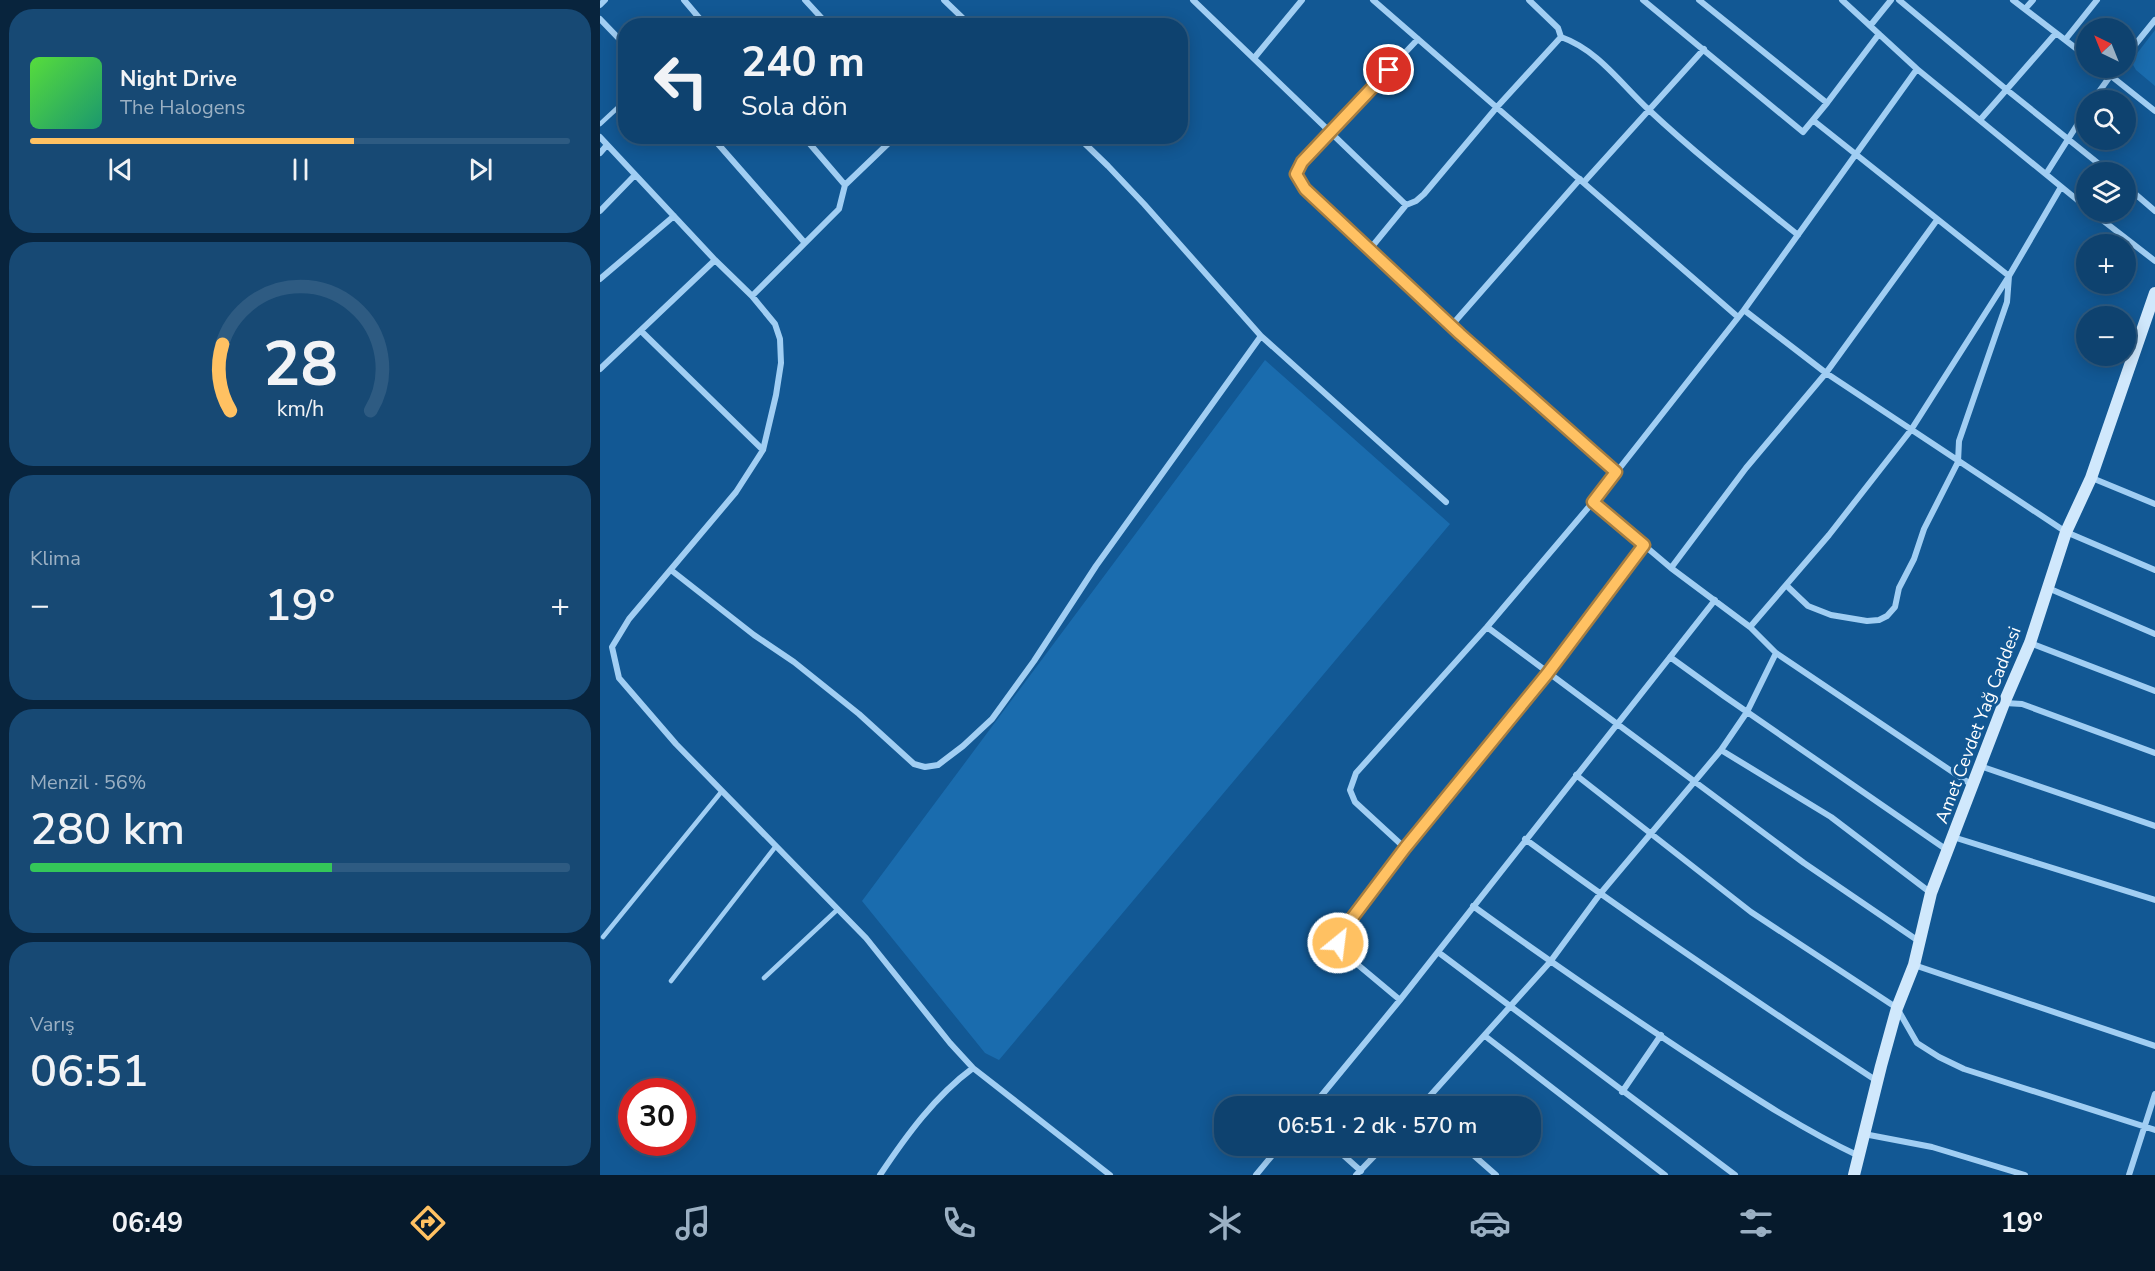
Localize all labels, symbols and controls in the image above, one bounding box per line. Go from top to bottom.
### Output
north arrow [2076,18,2136,78]
map controls [2076,18,2136,366]
text: 240 m [741,34,865,91]
icon: left [642,42,720,120]
pin [1363,44,1414,95]
icon: arrive [1372,53,1405,86]
text: Night Drive [120,64,237,94]
text: Sola dön [741,88,848,125]
button: search [2076,90,2136,150]
text: The Halogens [120,94,245,121]
icon: previous [104,153,137,186]
icon: pause [284,153,317,186]
icon: next [464,153,497,186]
button: layers [2076,162,2136,222]
button: + [2076,234,2136,294]
button: − [2076,306,2136,366]
text: 28 [263,322,337,407]
text: km/h [276,395,324,425]
text: Klima [30,545,81,572]
text: 19° [265,575,335,636]
text: − [30,583,50,628]
text: + [550,583,570,628]
street label: Amet Cevdet Yağ Caddesi [1929,623,2027,827]
text: Menzil · 56% [30,769,146,796]
text: 280 km [30,799,185,860]
position arrow [1306,911,1370,975]
text: Varış [30,1011,75,1038]
text: 06:51 [30,1041,149,1102]
speed limit sign: 30 [618,1078,696,1156]
text: 06:51 · 2 dk · 570 m [1278,1111,1477,1141]
icon: directions [407,1202,449,1244]
icon: music [672,1202,714,1244]
icon: phone [938,1202,980,1244]
icon: climate [1204,1202,1246,1244]
icon: car [1469,1202,1511,1244]
icon: filters [1735,1202,1777,1244]
text: 06:49 [112,1205,183,1242]
text: 19° [2000,1205,2043,1242]

